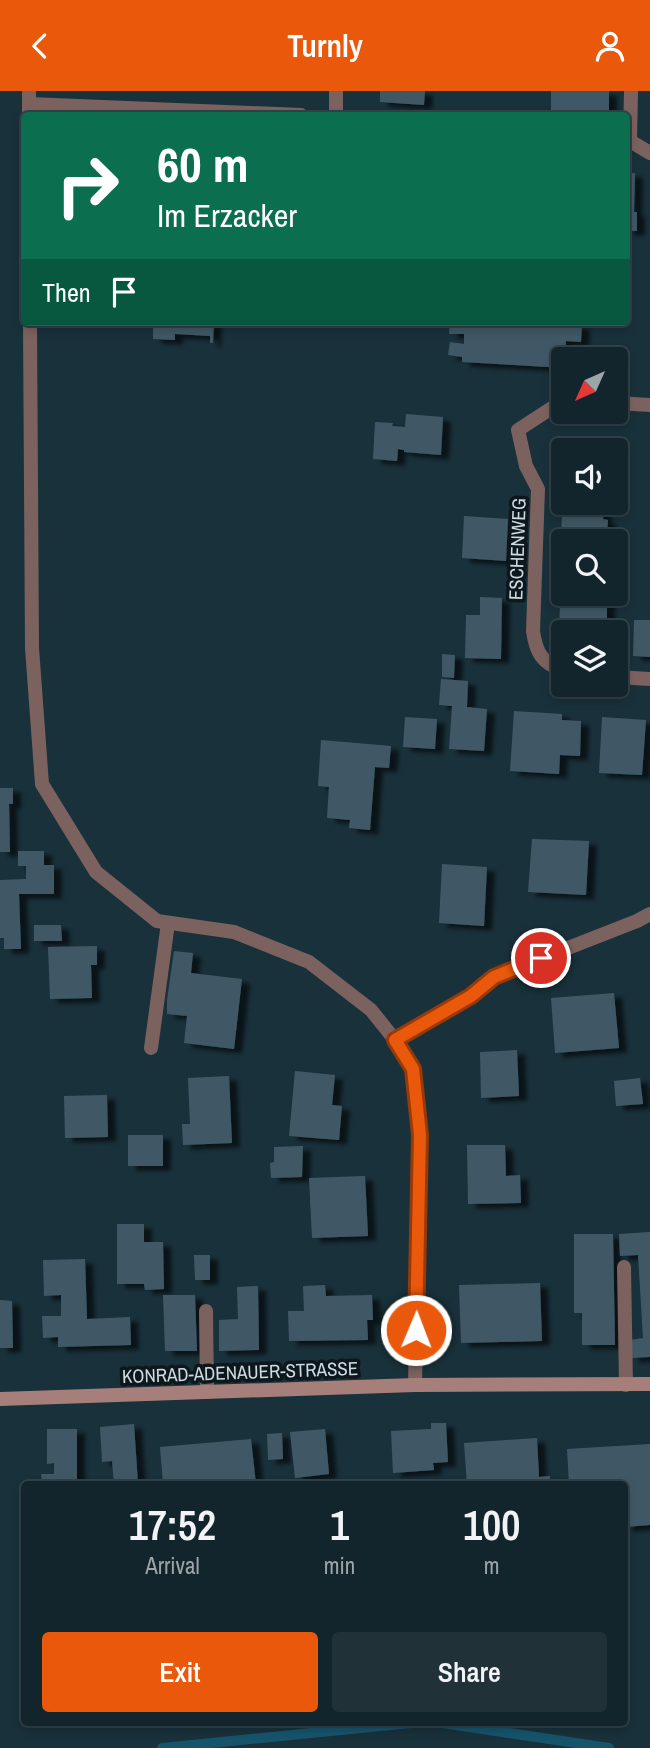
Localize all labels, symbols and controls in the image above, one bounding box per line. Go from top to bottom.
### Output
text: Turnly [287,24,363,67]
icon: back [21,27,59,65]
icon: person [591,27,629,65]
text: 60 m [157,131,249,197]
icon: right [42,140,133,231]
text: Im Erzacker [157,194,297,237]
icon: arrive [105,273,143,311]
text: Then [42,275,91,310]
north arrow [551,347,628,423]
map controls [551,347,628,697]
button: sound [551,438,628,515]
street label: ESCHENWEG [502,497,532,601]
button: search [551,529,628,606]
button: layers [551,620,628,697]
pin [511,928,571,988]
icon: arrive [522,939,560,977]
position arrow [379,1293,453,1367]
street label: KONRAD-ADENAUER-STRASSE [121,1355,359,1389]
text: 17:52 [129,1497,216,1553]
text: 1 [330,1497,349,1553]
text: 100 [463,1497,520,1553]
text: Arrival [145,1550,200,1581]
text: min [324,1550,355,1581]
text: m [484,1550,499,1581]
button: Exit [42,1632,318,1712]
button: Share [332,1632,607,1712]

